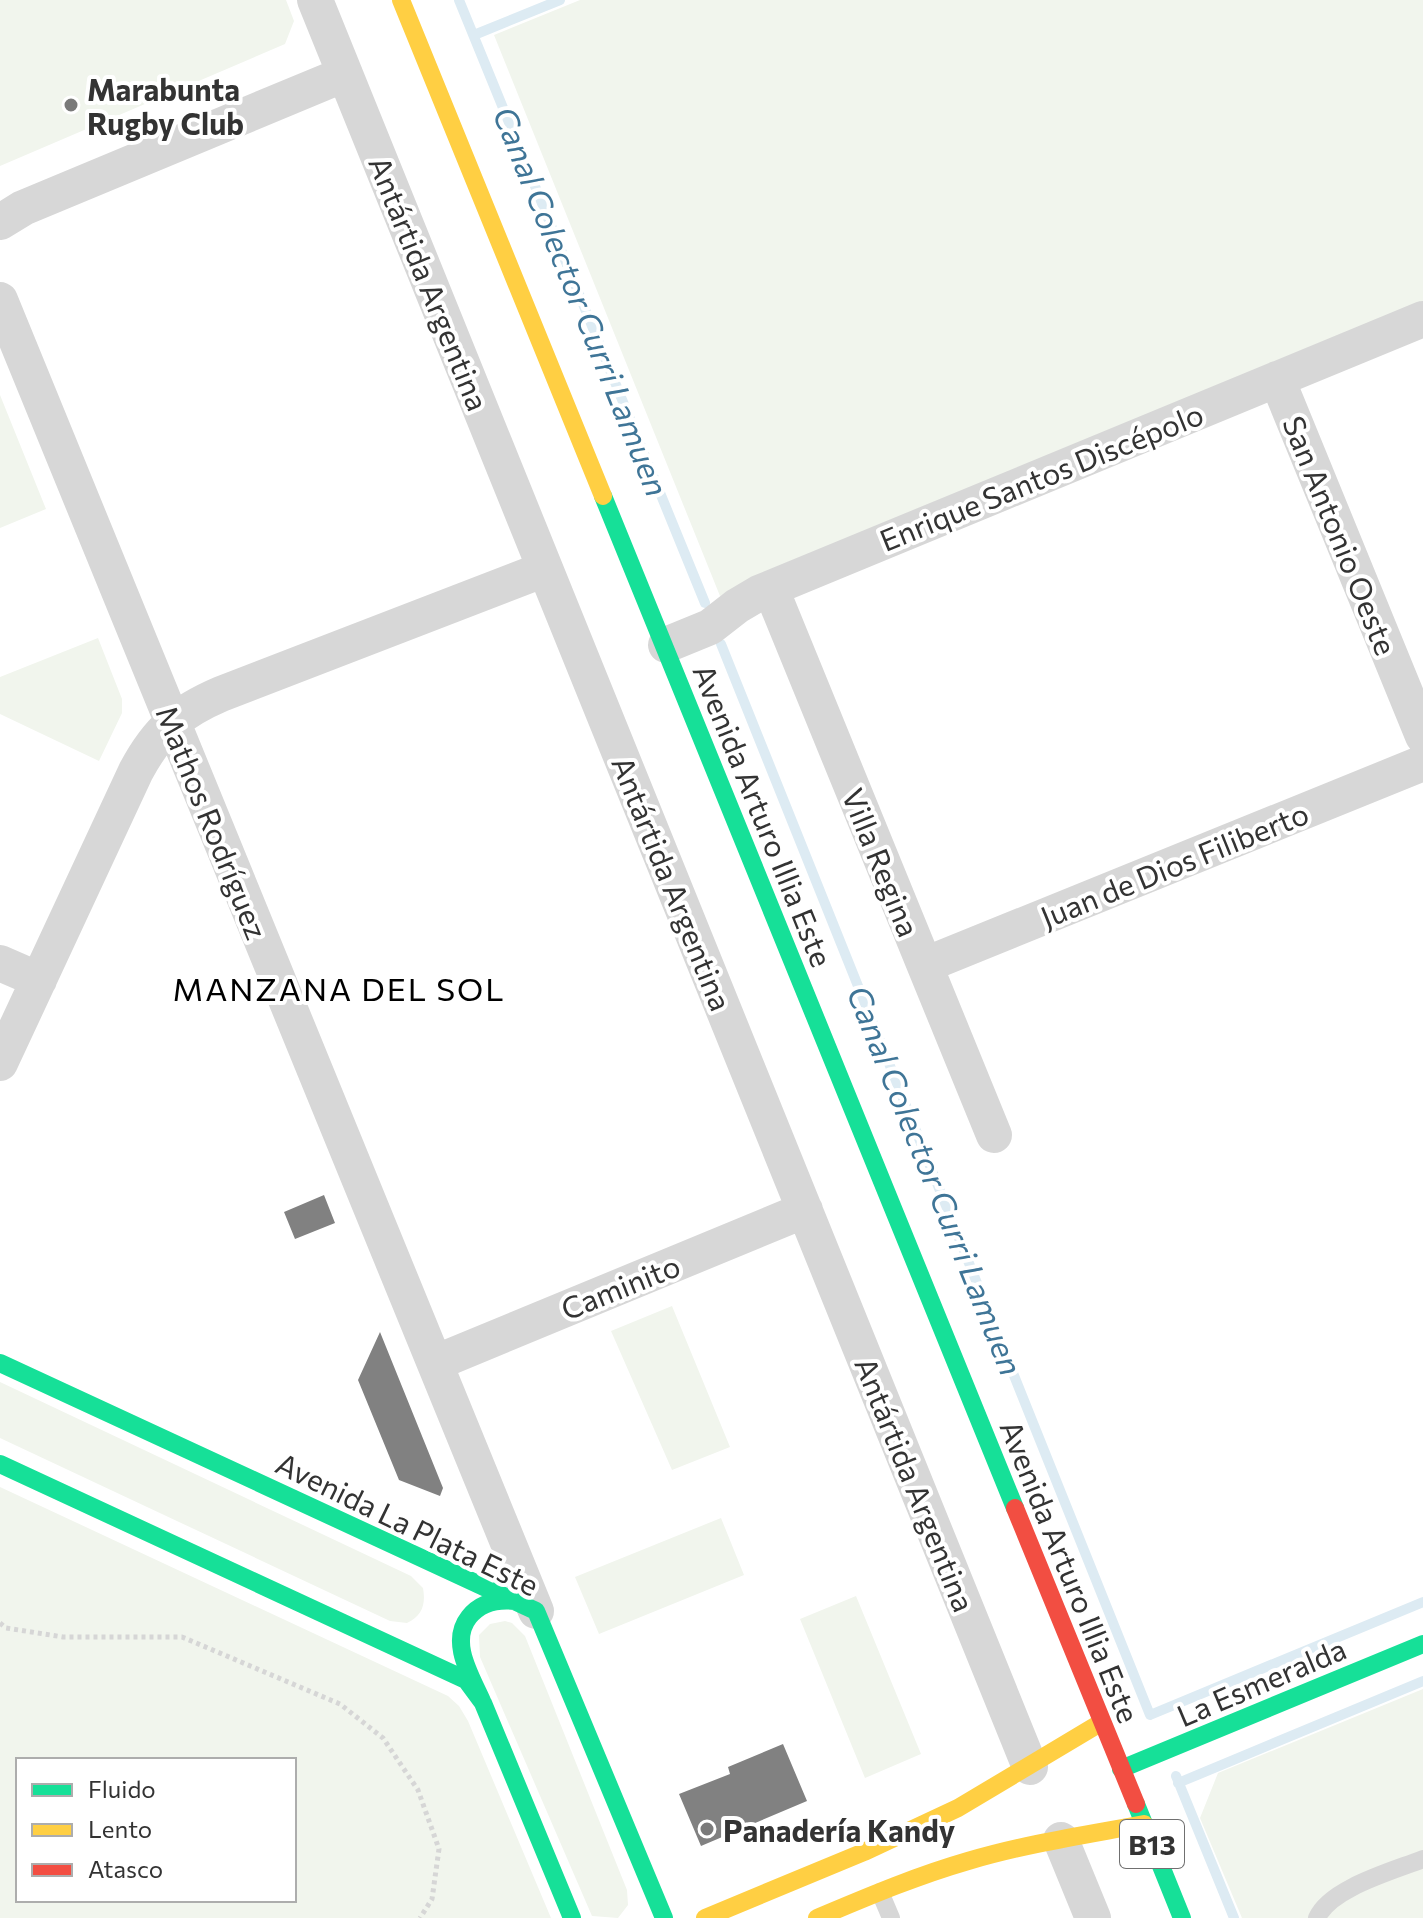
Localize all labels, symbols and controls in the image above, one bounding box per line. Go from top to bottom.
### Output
place label: Marabunta Rugby Club [87,70,244,141]
marker: Marabunta Rugby Club [62,96,80,114]
water label: Canal Colector Curri Lamuen [485,100,679,502]
street label: Antártida Argentina [362,150,498,416]
street label: Enrique Santos Discépolo [874,394,1208,558]
street label: San Antonio Oeste [1276,410,1406,660]
street label: Avenida Arturo Illia Este [686,658,842,972]
street label: Mathos Rodríguez [149,700,277,944]
street label: Antártida Argentina [605,750,741,1016]
street label: Villa Regina [835,782,929,942]
street label: Juan de Dios Filiberto [1035,793,1313,935]
district label: MANZANA DEL SOL [173,968,506,1008]
water label: Canal Colector Curri Lamuen [839,979,1033,1381]
street label: Caminito [555,1245,685,1327]
street label: Antártida Argentina [848,1351,984,1617]
street label: Avenida Arturo Illia Este [993,1414,1149,1728]
street label: Avenida La Plata Este [271,1443,545,1603]
street label: La Esmeralda [1171,1629,1351,1733]
legend [16,1758,296,1902]
text: Fluido [88,1774,156,1803]
place label: Panadería Kandy [723,1811,956,1848]
text: Lento [88,1814,152,1843]
marker: Panadería Kandy [698,1820,716,1838]
road number: B13 [1120,1820,1184,1868]
text: Atasco [88,1854,163,1883]

